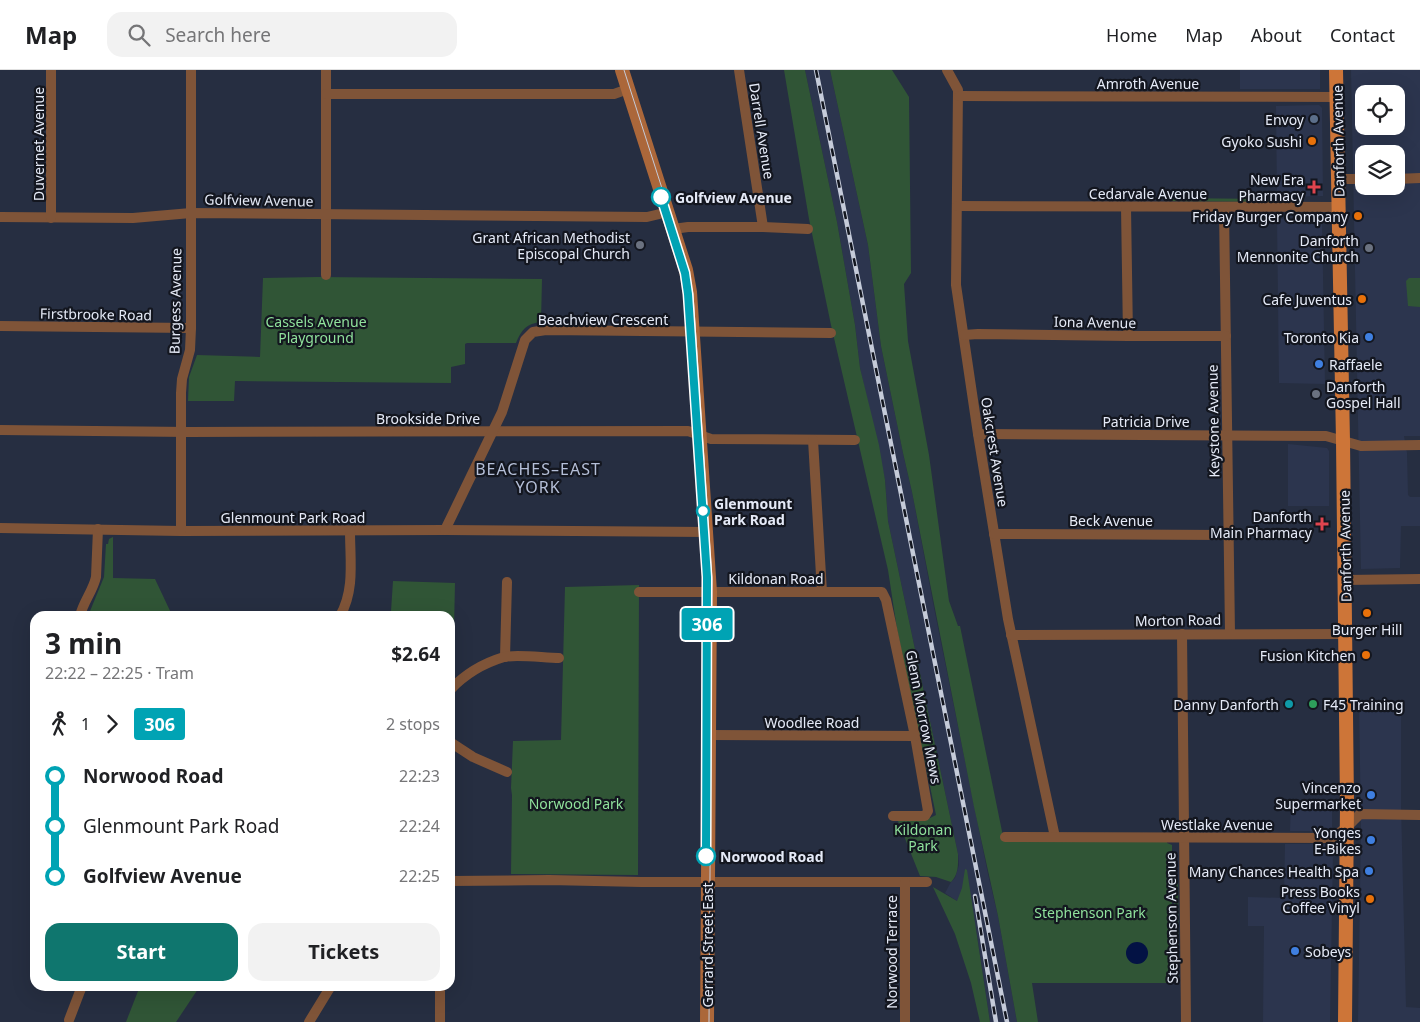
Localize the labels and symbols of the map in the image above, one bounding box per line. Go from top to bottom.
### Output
street label: Amroth Avenue [1097,74,1199,93]
street label: Darrell Avenue [745,81,779,181]
street label: Danforth Avenue [1328,85,1348,197]
street label: Duvernet Avenue [29,87,48,201]
place label: Envoy [1265,110,1305,129]
marker: Envoy [1308,113,1320,125]
place label: Gyoko Sushi [1221,132,1302,151]
marker: Gyoko Sushi [1306,135,1318,147]
place label: New Era Pharmacy [1238,170,1305,205]
marker: New Era Pharmacy [1308,181,1320,193]
street label: Cedarvale Avenue [1089,184,1207,203]
marker: Golfview Avenue [651,187,671,207]
place label: Golfview Avenue [675,188,792,207]
street label: Golfview Avenue [204,190,314,210]
place label: Friday Burger Company [1192,207,1349,226]
marker: Friday Burger Company [1352,210,1364,222]
place label: Grant African Methodist Episcopal Church [472,228,630,263]
place label: Danforth Mennonite Church [1237,231,1359,266]
marker: Grant African Methodist Episcopal Church [634,239,646,251]
marker: Danforth Mennonite Church [1363,242,1375,254]
street label: Burgess Avenue [165,248,185,354]
place label: Cafe Juventus [1262,290,1352,309]
marker: Cafe Juventus [1356,293,1368,305]
street label: Firstbrooke Road [40,304,152,324]
street label: Beachview Crescent [538,310,668,329]
park label: Cassels Avenue Playground [265,312,367,347]
street label: Iona Avenue [1054,312,1137,332]
place label: Toronto Kia [1284,328,1359,347]
marker: Toronto Kia [1363,331,1375,343]
place label: Raffaele [1329,355,1383,374]
marker: Raffaele [1313,358,1325,370]
street label: Keystone Avenue [1203,364,1223,478]
place label: Danforth Gospel Hall [1326,377,1401,412]
marker: Danforth Gospel Hall [1310,388,1322,400]
street label: Oakcrest Avenue [977,396,1013,508]
street label: Brookside Drive [376,409,480,428]
street label: Patricia Drive [1102,412,1190,431]
district label: BEACHES–EAST YORK [475,458,601,498]
street label: Danforth Avenue [1335,490,1355,602]
place label: Glenmount Park Road [714,494,792,529]
marker: Glenmount Park Road [696,504,710,518]
place label: Danforth Main Pharmacy [1210,507,1313,542]
street label: Glenmount Park Road [221,508,365,527]
street label: Beck Avenue [1069,511,1153,530]
marker: Danforth Main Pharmacy [1316,518,1328,530]
street label: Kildonan Road [728,569,824,588]
marker: Burger Hill [1361,607,1373,619]
line badge: 306 [678,608,736,640]
street label: Morton Road [1135,610,1221,630]
place label: Burger Hill [1332,620,1402,639]
place label: Fusion Kitchen [1260,646,1356,665]
street label: Glenn Morrow Mews [902,648,946,786]
marker: Fusion Kitchen [1360,649,1372,661]
place label: Danny Danforth [1173,695,1279,714]
place label: F45 Training [1323,695,1404,714]
marker: Danny Danforth [1283,698,1295,710]
marker: F45 Training [1307,698,1319,710]
street label: Woodlee Road [765,713,859,732]
place label: Vincenzo Supermarket [1275,778,1361,813]
marker: Vincenzo Supermarket [1365,789,1377,801]
park label: Norwood Park [529,794,624,813]
street label: Westlake Avenue [1161,815,1273,834]
park label: Kildonan Park [894,820,952,855]
place label: Yonges E-Bikes [1313,823,1361,858]
marker: Yonges E-Bikes [1365,834,1377,846]
marker: Norwood Road [696,846,716,866]
place label: Norwood Road [720,847,824,866]
street label: Stephenson Avenue [1160,852,1182,984]
place label: Many Chances Health Spa [1189,862,1359,881]
marker: Many Chances Health Spa [1363,865,1375,877]
street label: Gerrard Street East [698,882,717,1008]
place label: Press Books Coffee Vinyl [1281,882,1360,917]
marker: Press Books Coffee Vinyl [1364,893,1376,905]
street label: Norwood Terrace [882,895,901,1009]
park label: Stephenson Park [1034,903,1146,922]
place label: Sobeys [1305,942,1352,961]
marker: Sobeys [1289,945,1301,957]

